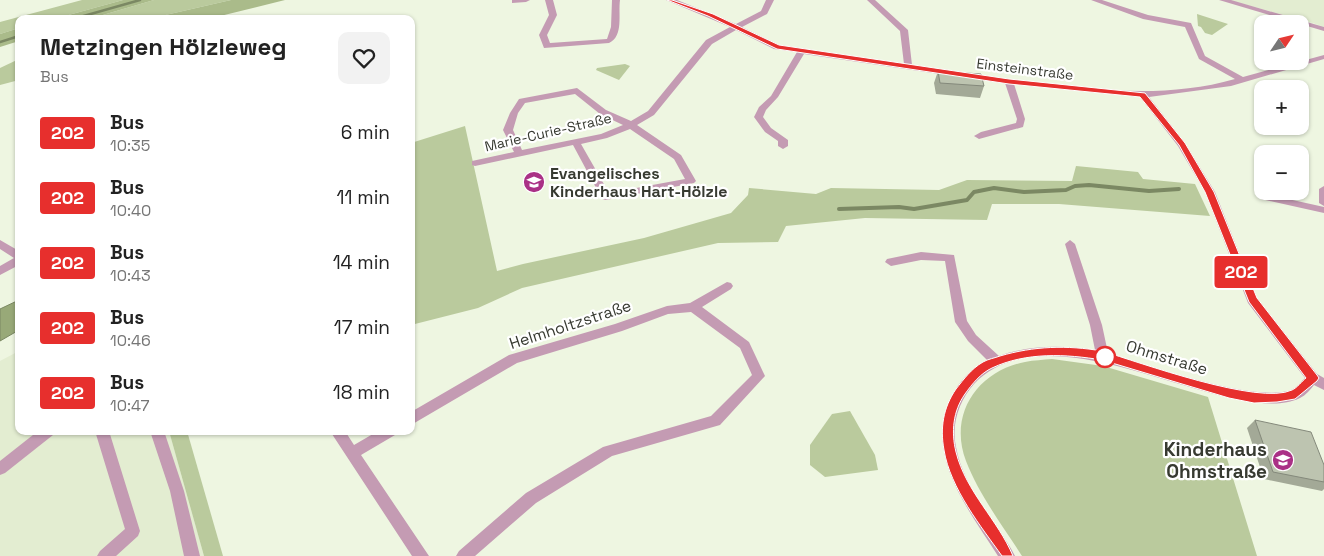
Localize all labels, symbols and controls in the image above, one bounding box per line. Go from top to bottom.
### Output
north arrow [1254,15,1309,70]
map controls [1254,15,1309,200]
text: Metzingen Hölzleweg [40,31,287,62]
button: heart [338,32,390,84]
street label: Einsteinstraße [976,54,1074,84]
text: Bus [40,66,69,87]
button: + [1254,80,1309,135]
street label: Marie-Curie-Straße [483,109,613,155]
text: Bus [110,110,144,135]
text: 6 min [341,120,390,145]
text: 202 [51,121,84,144]
text: 10:35 [110,135,150,156]
button: − [1254,145,1309,200]
place label: Evangelisches Kinderhaus Hart-Hölzle [550,163,727,202]
school or university icon: Evangelisches Kinderhaus Hart-Hölzle [522,170,546,194]
text: Bus [110,175,144,200]
text: 11 min [337,185,390,210]
text: 202 [51,186,84,209]
text: 10:40 [110,200,151,221]
text: Bus [110,240,144,265]
text: 14 min [333,250,390,275]
text: 202 [51,251,84,274]
line badge: 202 [1212,256,1270,288]
text: 202 [1224,260,1258,283]
text: 10:43 [110,265,151,286]
street label: Helmholtzstraße [506,295,634,354]
text: Bus [110,305,144,330]
text: 17 min [334,315,390,340]
text: 202 [51,316,84,339]
text: 10:46 [110,330,151,351]
street label: Ohmstraße [1123,335,1210,380]
unlabelled marker [1094,346,1116,368]
text: Bus [110,370,144,395]
text: 18 min [333,380,390,405]
text: 202 [51,381,84,404]
text: 10:47 [110,395,150,416]
place label: Kinderhaus Ohmstraße [1164,437,1267,484]
school or university icon: Kinderhaus Ohmstraße [1271,448,1295,472]

